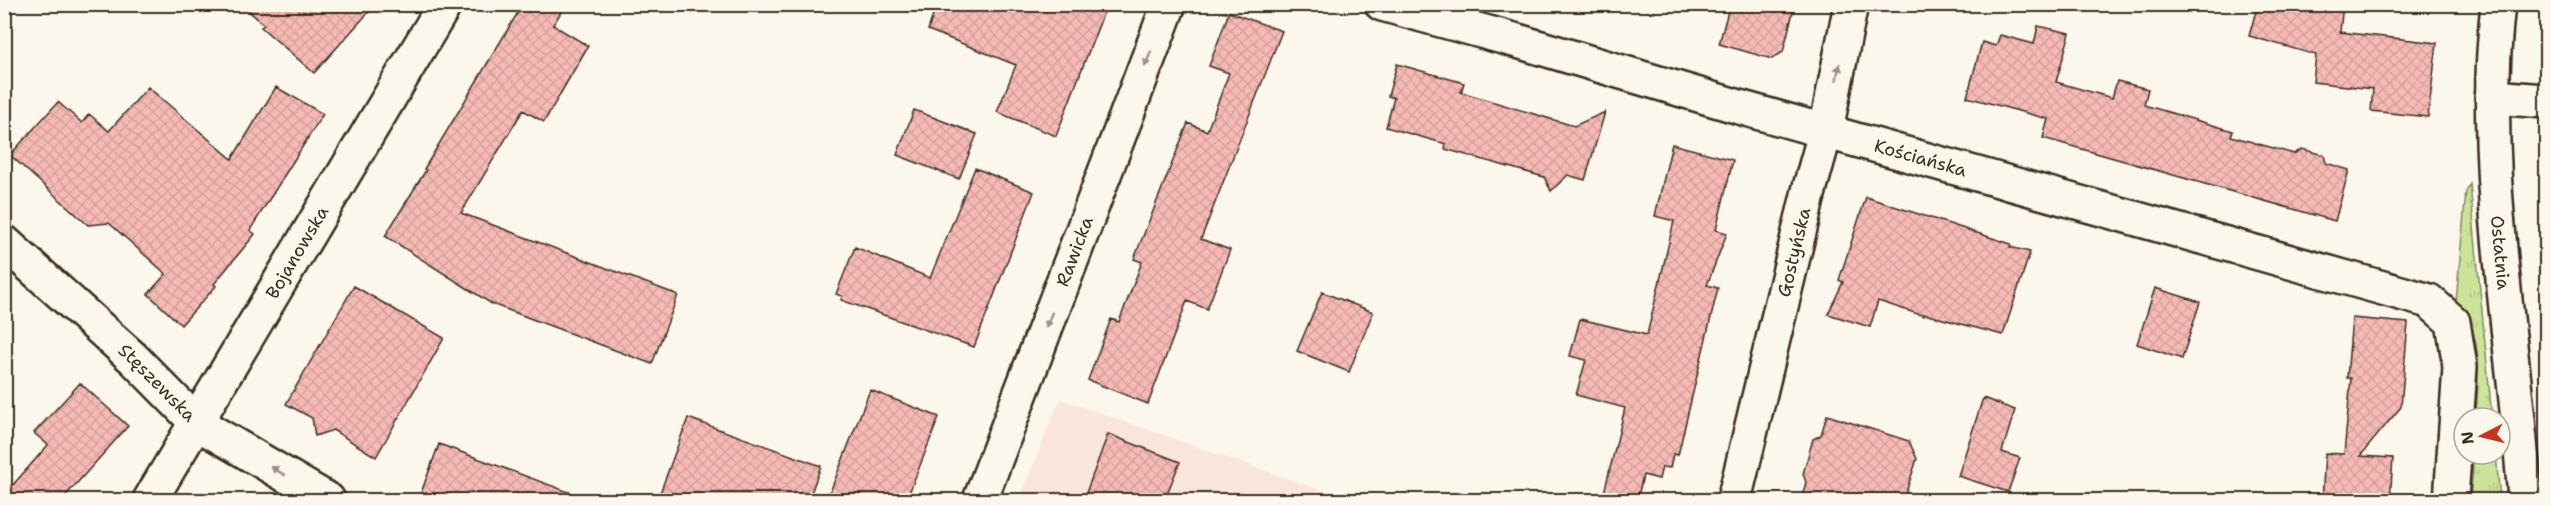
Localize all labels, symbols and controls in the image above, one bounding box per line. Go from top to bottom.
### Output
one-way arrow [1143,50,1153,68]
one-way arrow [1834,63,1843,82]
street label: Kościańska [1871,134,1969,182]
street label: Bojanowska [260,202,334,303]
street label: Gostyńska [1772,205,1817,299]
street label: Rawicka [1051,213,1099,290]
street label: Ostatnia [2485,215,2516,291]
one-way arrow [1044,311,1053,329]
street label: Stęszewska [113,338,201,427]
north arrow [2452,406,2512,466]
text: N [2456,430,2479,445]
one-way arrow [270,465,286,476]

